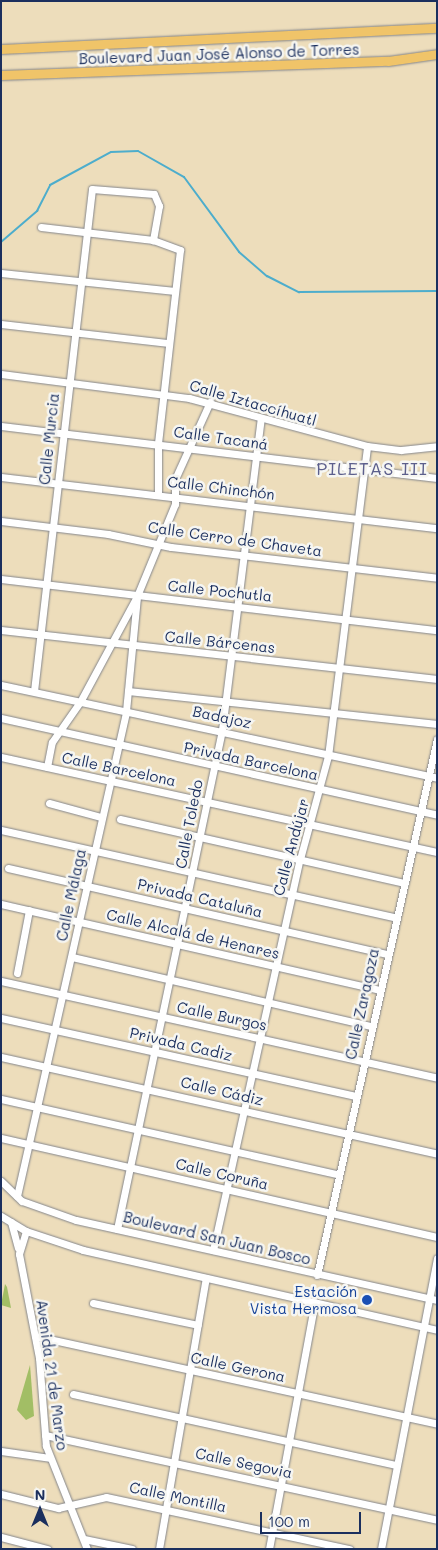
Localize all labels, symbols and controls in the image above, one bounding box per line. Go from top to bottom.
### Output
street label: Boulevard Juan José Alonso de Torres [78,40,360,68]
street label: Calle Iztaccíhuatl [187,376,319,430]
street label: Calle Murcia [35,392,63,486]
street label: Calle Tacaná [173,422,269,454]
district label: PILETAS III [315,457,429,479]
street label: Calle Chinchón [166,472,276,504]
street label: Calle Cerro de Chaveta [147,518,323,560]
street label: Calle Pochutla [167,577,273,605]
street label: Calle Bárcenas [164,627,276,657]
street label: Badajoz [191,702,253,732]
street label: Privada Barcelona [182,738,320,784]
street label: Calle Barcelona [60,748,178,790]
street label: Calle Toledo [172,778,206,870]
street label: Calle Andújar [269,796,313,898]
street label: Calle Málaga [52,847,90,943]
street label: Privada Cataluña [136,875,264,921]
street label: Calle Alcalá de Henares [105,905,281,963]
street label: Calle Zaragoza [341,947,383,1061]
street label: Calle Burgos [175,998,269,1034]
street label: Privada Cadiz [128,1023,234,1065]
street label: Calle Cádiz [179,1073,265,1109]
street label: Calle Coruña [174,1155,270,1193]
street label: Boulevard San Juan Bosco [122,1208,312,1268]
place label: Estación Vista Hermosa [250,1282,357,1317]
marker: Estación Vista Hermosa [361,1294,373,1306]
street label: Avenida 21 de Marzo [32,1298,72,1452]
street label: Calle Gerona [189,1348,287,1386]
street label: Calle Segovia [194,1444,294,1482]
street label: Calle Montilla [128,1478,228,1516]
north arrow [15,1485,65,1535]
text: N [35,1485,45,1504]
scale bar [263,1502,364,1534]
text: 100 m [268,1511,310,1531]

